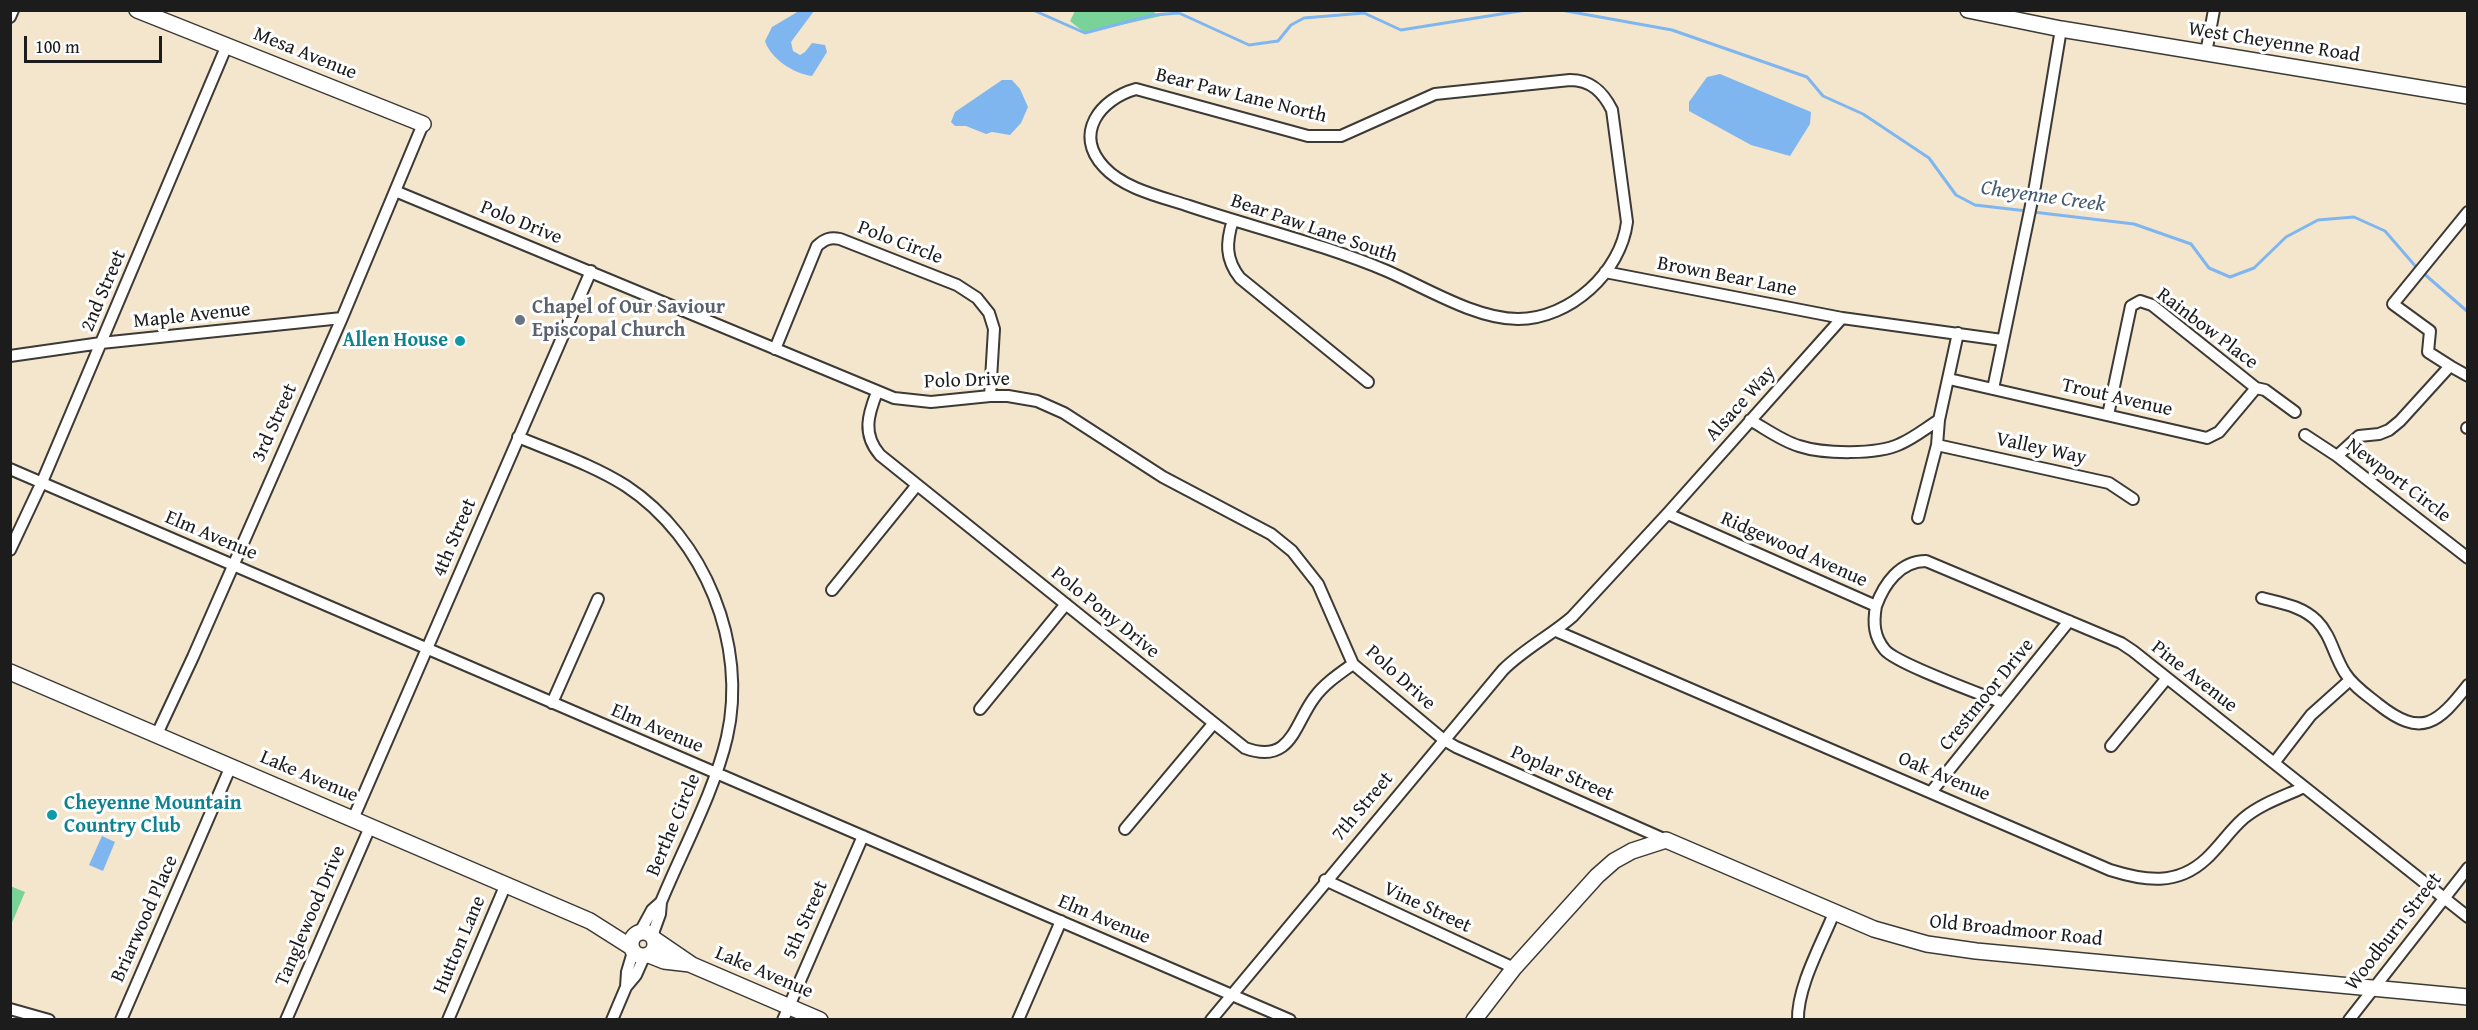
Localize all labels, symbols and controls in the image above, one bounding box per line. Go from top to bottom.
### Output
street label: West Cheyenne Road [2186,18,2362,68]
street label: Mesa Avenue [250,22,360,86]
scale bar [27,24,165,62]
text: 100 m [35,33,80,60]
street label: Bear Paw Lane North [1153,63,1329,129]
water label: Cheyenne Creek [1979,176,2107,218]
street label: Bear Paw Lane South [1228,189,1400,269]
street label: Polo Drive [477,196,565,250]
street label: Polo Circle [854,216,946,270]
street label: 2nd Street [76,246,132,336]
street label: Brown Bear Lane [1655,252,1799,302]
street label: Rainbow Place [2152,283,2262,375]
place label: Chapel of Our Saviour Episcopal Church [532,296,725,343]
street label: Maple Avenue [132,298,252,334]
marker: Chapel of Our Saviour Episcopal Church [513,313,527,327]
place label: Allen House [342,329,448,353]
marker: Allen House [453,334,467,348]
street label: Alsace Way [1701,361,1781,447]
street label: Polo Drive [924,368,1010,394]
street label: Trout Avenue [2059,374,2175,422]
street label: 3rd Street [247,380,303,466]
street label: Valley Way [1994,428,2088,470]
street label: Newport Circle [2341,434,2455,528]
street label: 4th Street [428,495,482,581]
street label: Elm Avenue [161,506,261,566]
street label: Ridgewood Avenue [1717,507,1871,593]
street label: Polo Pony Drive [1046,562,1164,664]
street label: Crestmoor Drive [1934,634,2040,756]
street label: Pine Avenue [2146,636,2242,718]
street label: Polo Drive [1360,640,1440,716]
street label: Elm Avenue [607,699,707,759]
street label: Poplar Street [1507,741,1617,807]
street label: Lake Avenue [256,746,362,808]
street label: Oak Avenue [1894,747,1994,807]
street label: 7th Street [1327,768,1399,846]
street label: Berthe Circle [642,770,706,880]
place label: Cheyenne Mountain Country Club [64,792,241,839]
marker: Cheyenne Mountain Country Club [45,808,59,822]
street label: Tanglewood Drive [271,842,351,990]
street label: Briarwood Place [106,852,184,986]
street label: Woodburn Street [2341,868,2447,996]
street label: 5th Street [778,877,834,963]
street label: Vine Street [1379,877,1475,939]
street label: Elm Avenue [1054,890,1154,950]
street label: Hutton Lane [429,893,491,997]
street label: Old Broadmoor Road [1928,910,2104,952]
street label: Lake Avenue [711,942,817,1004]

